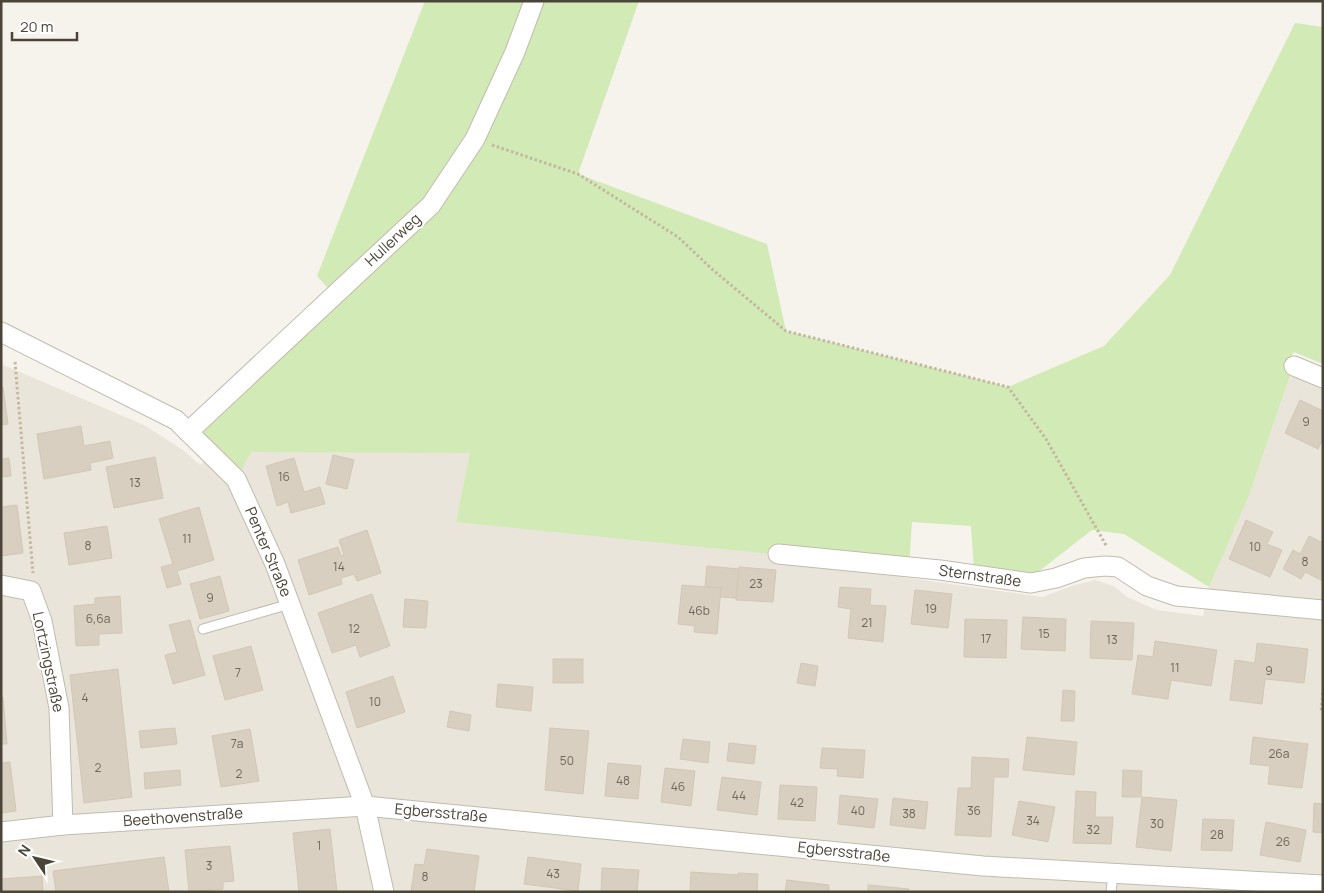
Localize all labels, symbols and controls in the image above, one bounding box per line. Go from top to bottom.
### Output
scale bar [12,10,78,42]
text: 20 m [20,16,53,37]
street label: Hullerweg [360,208,425,271]
house number: 9 [1302,413,1310,430]
house number: 16 [278,468,290,485]
house number: 13 [129,474,141,491]
street label: Penter Straße [240,504,297,600]
house number: 11 [182,530,192,547]
house number: 8 [85,537,92,554]
house number: 10 [1249,538,1261,555]
house number: 8 [1302,553,1309,570]
house number: 14 [333,558,345,575]
street label: Sternstraße [937,559,1023,592]
house number: 23 [749,575,763,592]
house number: 9 [206,589,214,606]
house number: 19 [925,600,937,617]
house number: 46b [688,602,710,619]
street label: Lortzingstraße [28,610,69,714]
house number: 6,6a [86,610,110,627]
house number: 21 [861,614,873,631]
house number: 12 [348,620,360,637]
house number: 15 [1038,625,1050,642]
house number: 17 [981,630,991,647]
house number: 13 [1106,631,1118,648]
house number: 11 [1170,659,1180,676]
house number: 9 [1265,662,1273,679]
house number: 7 [235,664,241,681]
house number: 4 [81,689,89,706]
house number: 10 [369,693,381,710]
house number: 7a [231,735,243,752]
house number: 26a [1269,745,1289,762]
house number: 50 [560,752,574,769]
house number: 2 [95,759,102,776]
house number: 2 [236,765,243,782]
house number: 48 [616,772,630,789]
house number: 46 [671,778,685,795]
house number: 44 [732,787,746,804]
house number: 42 [790,794,804,811]
street label: Egbersstraße [394,798,489,827]
street label: Beethovenstraße [122,802,244,831]
house number: 40 [851,802,865,819]
house number: 36 [967,802,981,819]
house number: 38 [902,805,916,822]
house number: 34 [1026,812,1040,829]
house number: 30 [1150,815,1164,832]
house number: 32 [1086,821,1100,838]
house number: 28 [1210,826,1224,843]
north arrow [10,833,60,883]
house number: 26 [1276,833,1290,850]
street label: Egbersstraße [797,836,892,867]
house number: 1 [317,837,321,854]
text: N [13,841,35,860]
house number: 3 [206,857,212,874]
house number: 43 [546,865,560,882]
house number: 8 [422,868,429,885]

